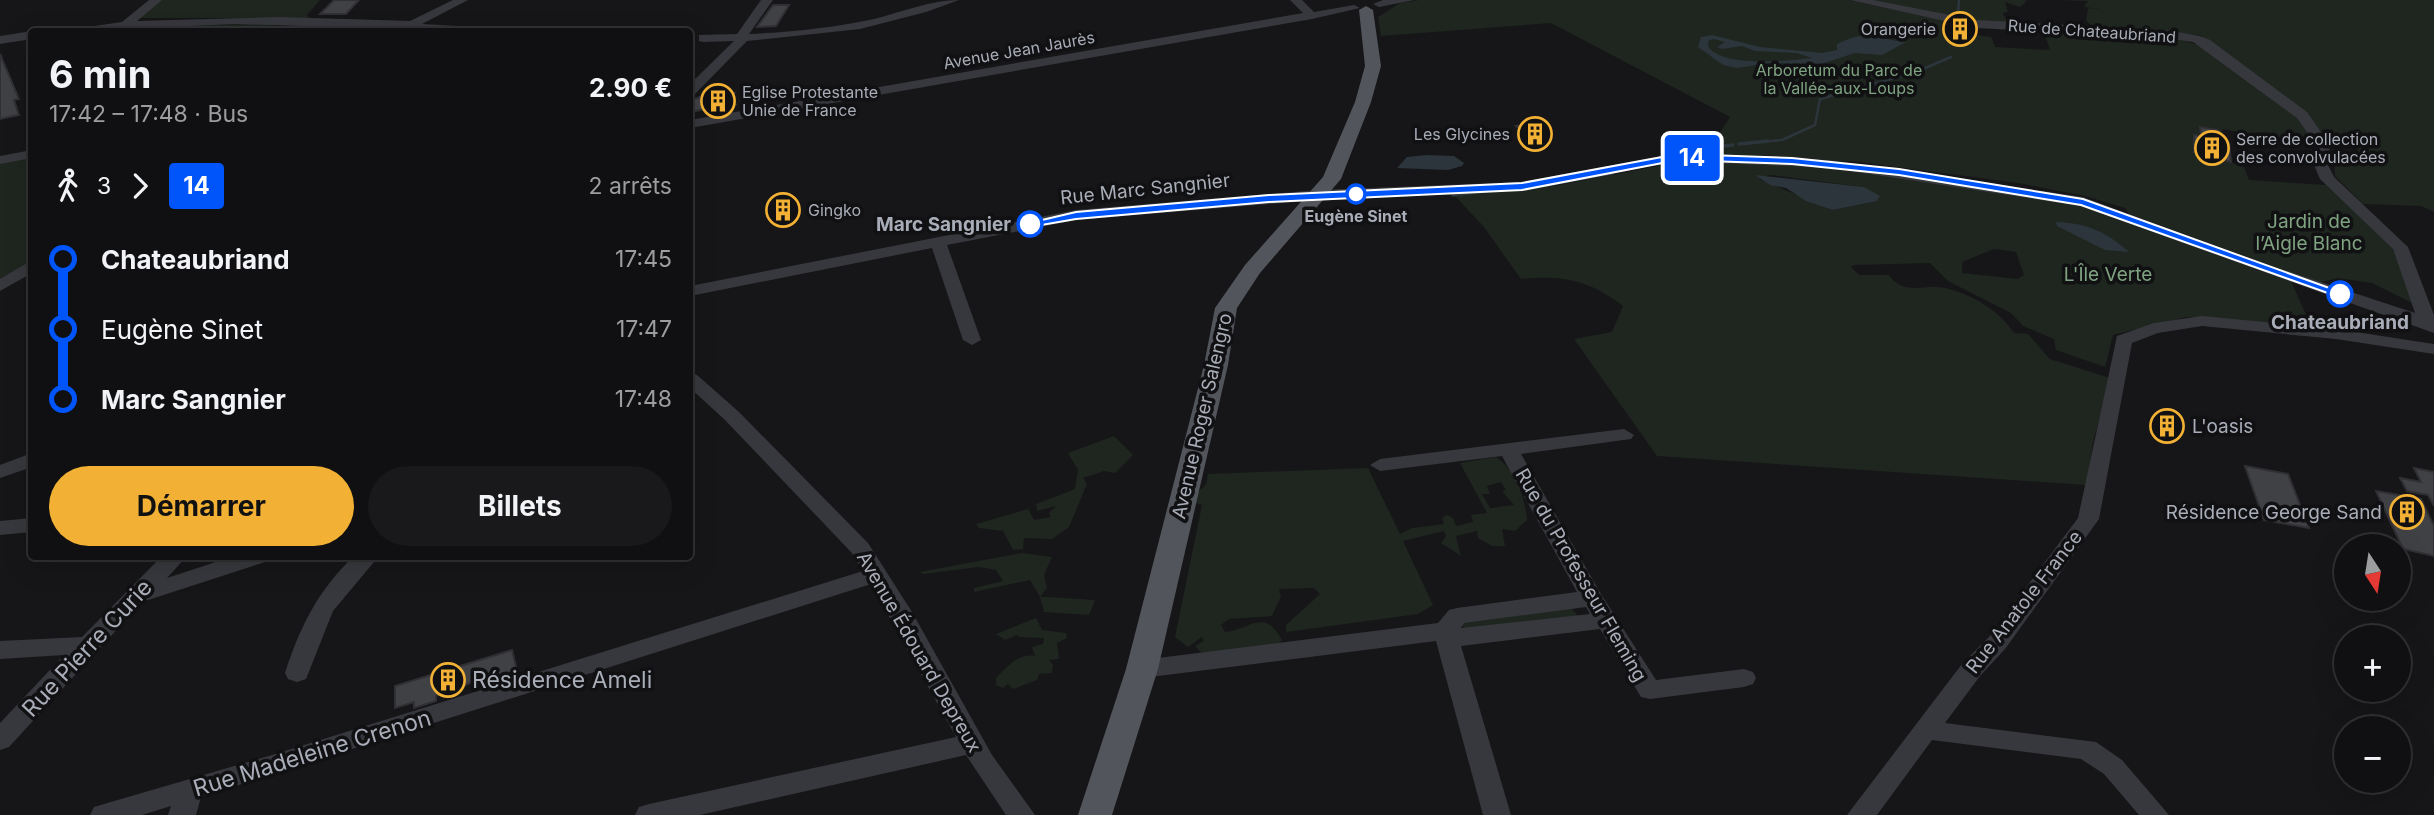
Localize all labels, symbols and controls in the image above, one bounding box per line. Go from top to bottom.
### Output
building icon: Orangerie [1941,10,1979,48]
street label: Rue de Chateaubriand [2007,15,2177,47]
place label: Orangerie [1861,19,1936,39]
street label: Avenue Jean Jaurès [942,27,1096,73]
text: 6 min [49,51,151,97]
park label: Arboretum du Parc de la Vallée-aux-Loups [1756,60,1922,98]
text: 2.90 € [589,72,672,103]
building icon: Eglise Protestante Unie de France [699,82,737,120]
place label: Eglise Protestante Unie de France [742,82,878,120]
text: 17:42 – 17:48 · Bus [49,100,248,128]
building icon: Les Glycines [1516,115,1554,153]
place label: Les Glycines [1414,124,1510,144]
building icon: Serre de collection des convolvulacées [2193,129,2231,167]
place label: Serre de collection des convolvulacées [2236,129,2386,167]
line badge: 14 [1660,135,1724,181]
text: 14 [1679,143,1705,172]
icon: walk [49,167,87,205]
icon: forward [121,167,159,205]
street label: Rue Marc Sangnier [1059,169,1231,209]
text: 14 [183,171,210,200]
text: 3 [97,172,111,200]
text: 2 arrêts [588,172,672,200]
marker: Eugène Sinet [1346,184,1366,204]
building icon: Gingko [764,191,802,229]
place label: Gingko [808,200,861,220]
place label: Eugène Sinet [1305,206,1408,226]
park label: Jardin de l’Aigle Blanc [2255,210,2363,255]
marker: Marc Sangnier [1017,211,1043,237]
place label: Marc Sangnier [876,213,1011,236]
text: Chateaubriand [101,244,290,275]
text: 17:45 [615,245,672,273]
park label: L'Île Verte [2064,263,2152,286]
marker: Chateaubriand [2327,281,2353,307]
street label: Avenue Roger Salengro [1167,311,1237,521]
place label: Chateaubriand [2271,311,2409,334]
text: Eugène Sinet [101,314,263,345]
text: 17:47 [616,315,672,343]
text: Marc Sangnier [101,384,286,415]
text: 17:48 [615,385,672,413]
building icon: L'oasis [2148,407,2186,445]
place label: L'oasis [2192,415,2253,438]
street label: Rue du Professeur Fleming [1511,465,1651,685]
button: Démarrer [49,466,354,546]
button: Billets [368,466,672,546]
building icon: Résidence George Sand [2388,493,2426,531]
place label: Résidence George Sand [2166,501,2382,524]
street label: Rue Anatole France [1961,526,2087,678]
north arrow [2334,534,2412,611]
map controls [2334,534,2411,793]
street label: Avenue Édouard Depreux [852,547,987,757]
street label: Rue Pierre Curie [16,574,158,722]
button: + [2334,625,2411,702]
building icon: Résidence Ameli [429,661,467,699]
place label: Résidence Ameli [472,666,652,694]
street label: Rue Madeleine Crenon [190,704,434,802]
button: − [2334,716,2411,793]

